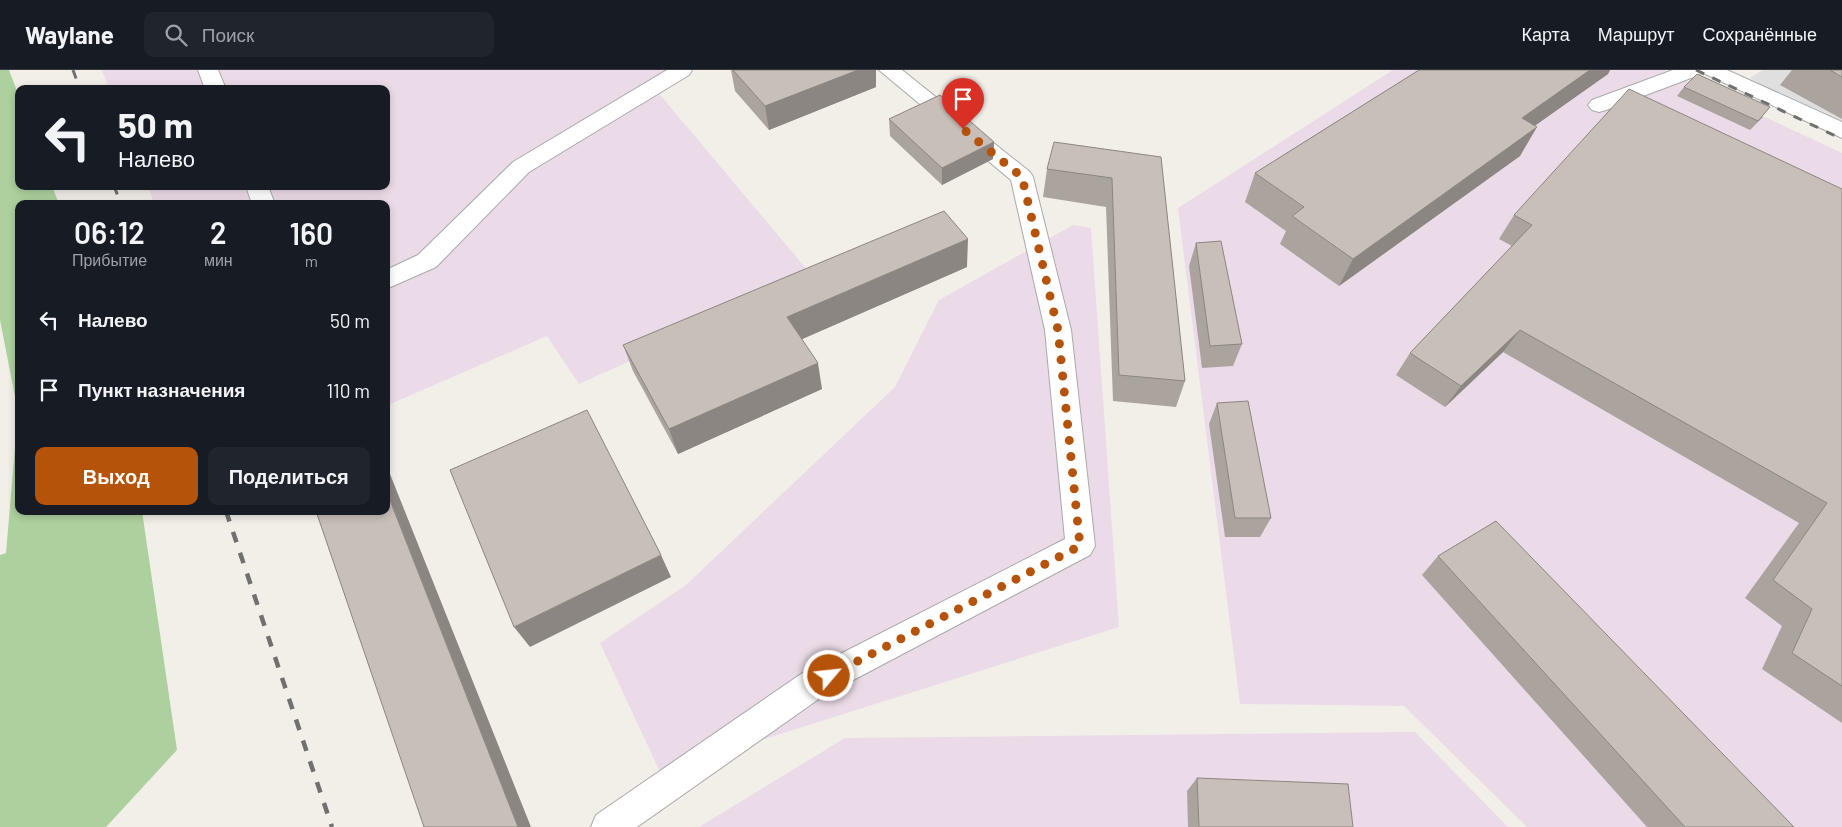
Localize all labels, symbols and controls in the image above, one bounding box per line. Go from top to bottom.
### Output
search box [144,12,494,57]
text: Waylane [25,20,114,49]
icon: search [162,21,190,49]
text: Поиск [202,23,254,46]
text: Карта [1522,23,1570,45]
text: Маршрут [1598,23,1674,45]
text: Сохранённые [1702,23,1817,45]
pin [942,78,984,129]
icon: arrive [949,85,977,113]
text: 50 m [118,103,193,145]
icon: left [35,105,100,170]
text: Налево [118,145,195,171]
text: 06:12 [74,214,145,250]
text: 2 [210,214,227,250]
text: 160 [290,215,333,251]
text: Прибытие [72,250,147,269]
text: мин [204,250,233,269]
text: m [305,251,318,270]
icon: left [35,306,63,334]
text: Налево [78,308,148,331]
text: 50 m [330,309,370,332]
icon: arrive [35,376,63,404]
text: Пункт назначения [78,378,245,401]
text: 110 m [326,379,370,402]
button: Выход [35,447,198,505]
button: Поделиться [208,447,370,505]
position arrow [802,649,854,701]

